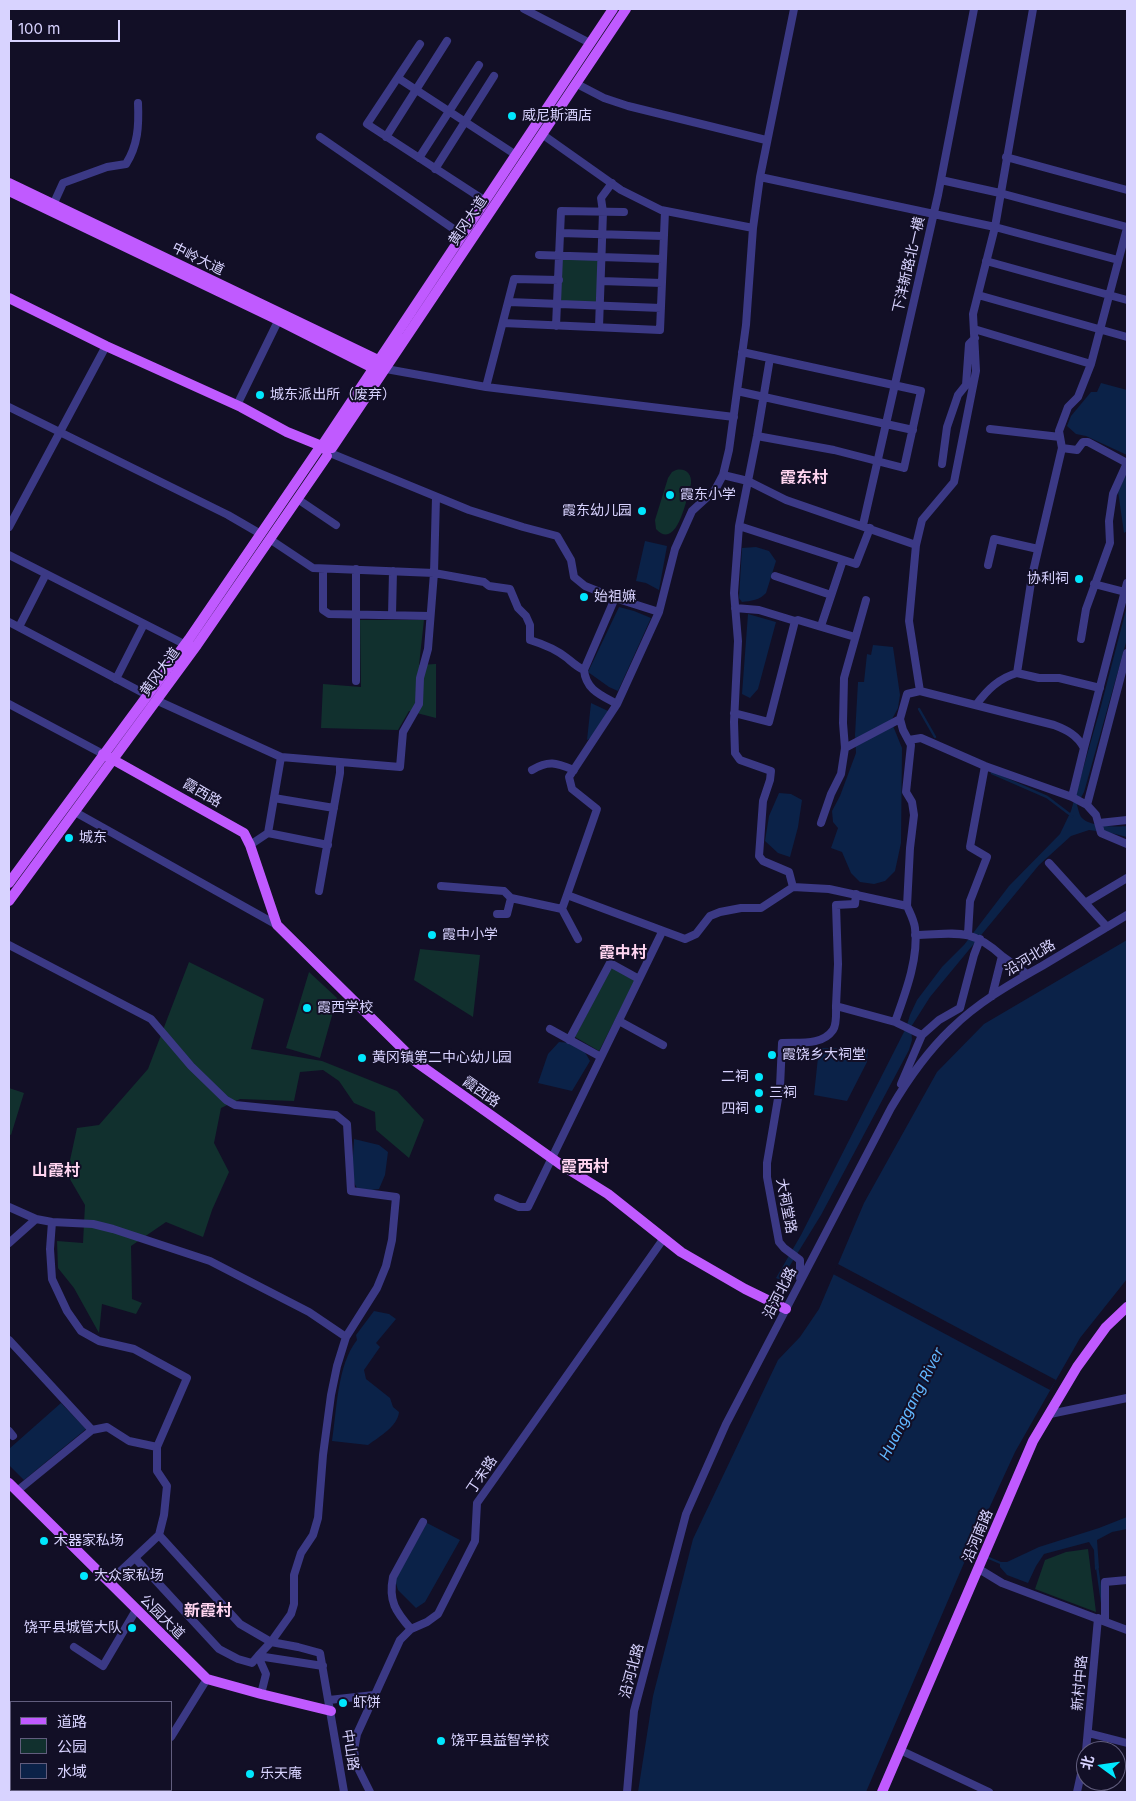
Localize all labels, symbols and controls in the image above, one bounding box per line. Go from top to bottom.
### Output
scale bar [12,10,122,42]
text: 100 m [18,19,60,38]
place label: 威尼斯酒店 [522,108,592,124]
marker: 威尼斯酒店 [506,110,518,122]
street label: 黄冈大道 [445,193,491,249]
street label: 下洋新路北一横 [890,215,928,315]
street label: 中岭大道 [169,239,227,279]
place label: 城东派出所（废弃） [270,387,396,403]
marker: 城东派出所（废弃） [254,389,266,401]
district label: 霞东村 [780,468,828,488]
place label: 霞东小学 [680,487,736,503]
marker: 霞东小学 [664,489,676,501]
place label: 霞东幼儿园 [562,503,632,519]
marker: 霞东幼儿园 [636,505,648,517]
place label: 协利祠 [1027,571,1069,587]
marker: 协利祠 [1073,573,1085,585]
place label: 始祖嫲 [594,589,636,605]
marker: 始祖嫲 [578,591,590,603]
street label: 黄冈大道 [137,644,183,700]
street label: 霞西路 [180,775,224,811]
place label: 城东 [79,830,107,846]
marker: 城东 [63,832,75,844]
place label: 霞中小学 [442,927,498,943]
marker: 霞中小学 [426,929,438,941]
street label: 沿河北路 [1002,936,1058,980]
district label: 霞中村 [599,943,647,963]
place label: 霞西学校 [317,1000,373,1016]
marker: 霞西学校 [301,1002,313,1014]
place label: 霞饶乡大祠堂 [782,1047,866,1063]
marker: 霞饶乡大祠堂 [766,1049,778,1061]
place label: 黄冈镇第二中心幼儿园 [372,1050,512,1066]
marker: 黄冈镇第二中心幼儿园 [356,1052,368,1064]
place label: 二祠 [721,1069,749,1085]
marker: 二祠 [753,1071,765,1083]
street label: 霞西路 [459,1073,503,1111]
place label: 三祠 [769,1085,797,1101]
marker: 三祠 [753,1087,765,1099]
place label: 四祠 [721,1101,749,1117]
marker: 四祠 [753,1103,765,1115]
district label: 霞西村 [561,1157,609,1177]
district label: 山霞村 [32,1161,80,1181]
street label: 大祠堂路 [772,1177,800,1235]
street label: 沿河北路 [760,1264,800,1322]
water label: Huanggang River [876,1345,948,1463]
street label: 丁未路 [463,1453,501,1497]
street label: 沿河南路 [959,1507,997,1565]
place label: 木器家私场 [54,1533,124,1549]
marker: 木器家私场 [38,1535,50,1547]
place label: 大众家私场 [94,1568,164,1584]
marker: 大众家私场 [78,1570,90,1582]
street label: 公园大道 [136,1591,188,1643]
district label: 新霞村 [184,1601,232,1621]
place label: 饶平县城管大队 [24,1620,122,1636]
marker: 饶平县城管大队 [126,1622,138,1634]
street label: 沿河北路 [617,1642,647,1700]
street label: 新村中路 [1069,1654,1091,1712]
place label: 虾饼 [353,1695,381,1711]
marker: 虾饼 [337,1697,349,1709]
legend [10,1701,172,1791]
text: 道路 [57,1712,87,1731]
street label: 中山路 [338,1728,362,1772]
place label: 饶平县益智学校 [451,1733,549,1749]
marker: 饶平县益智学校 [435,1735,447,1747]
text: 公园 [57,1737,87,1756]
north arrow [1076,1741,1126,1791]
text: 北 [1077,1754,1097,1771]
text: 水域 [57,1762,87,1781]
place label: 乐天庵 [260,1766,302,1782]
marker: 乐天庵 [244,1768,256,1780]

